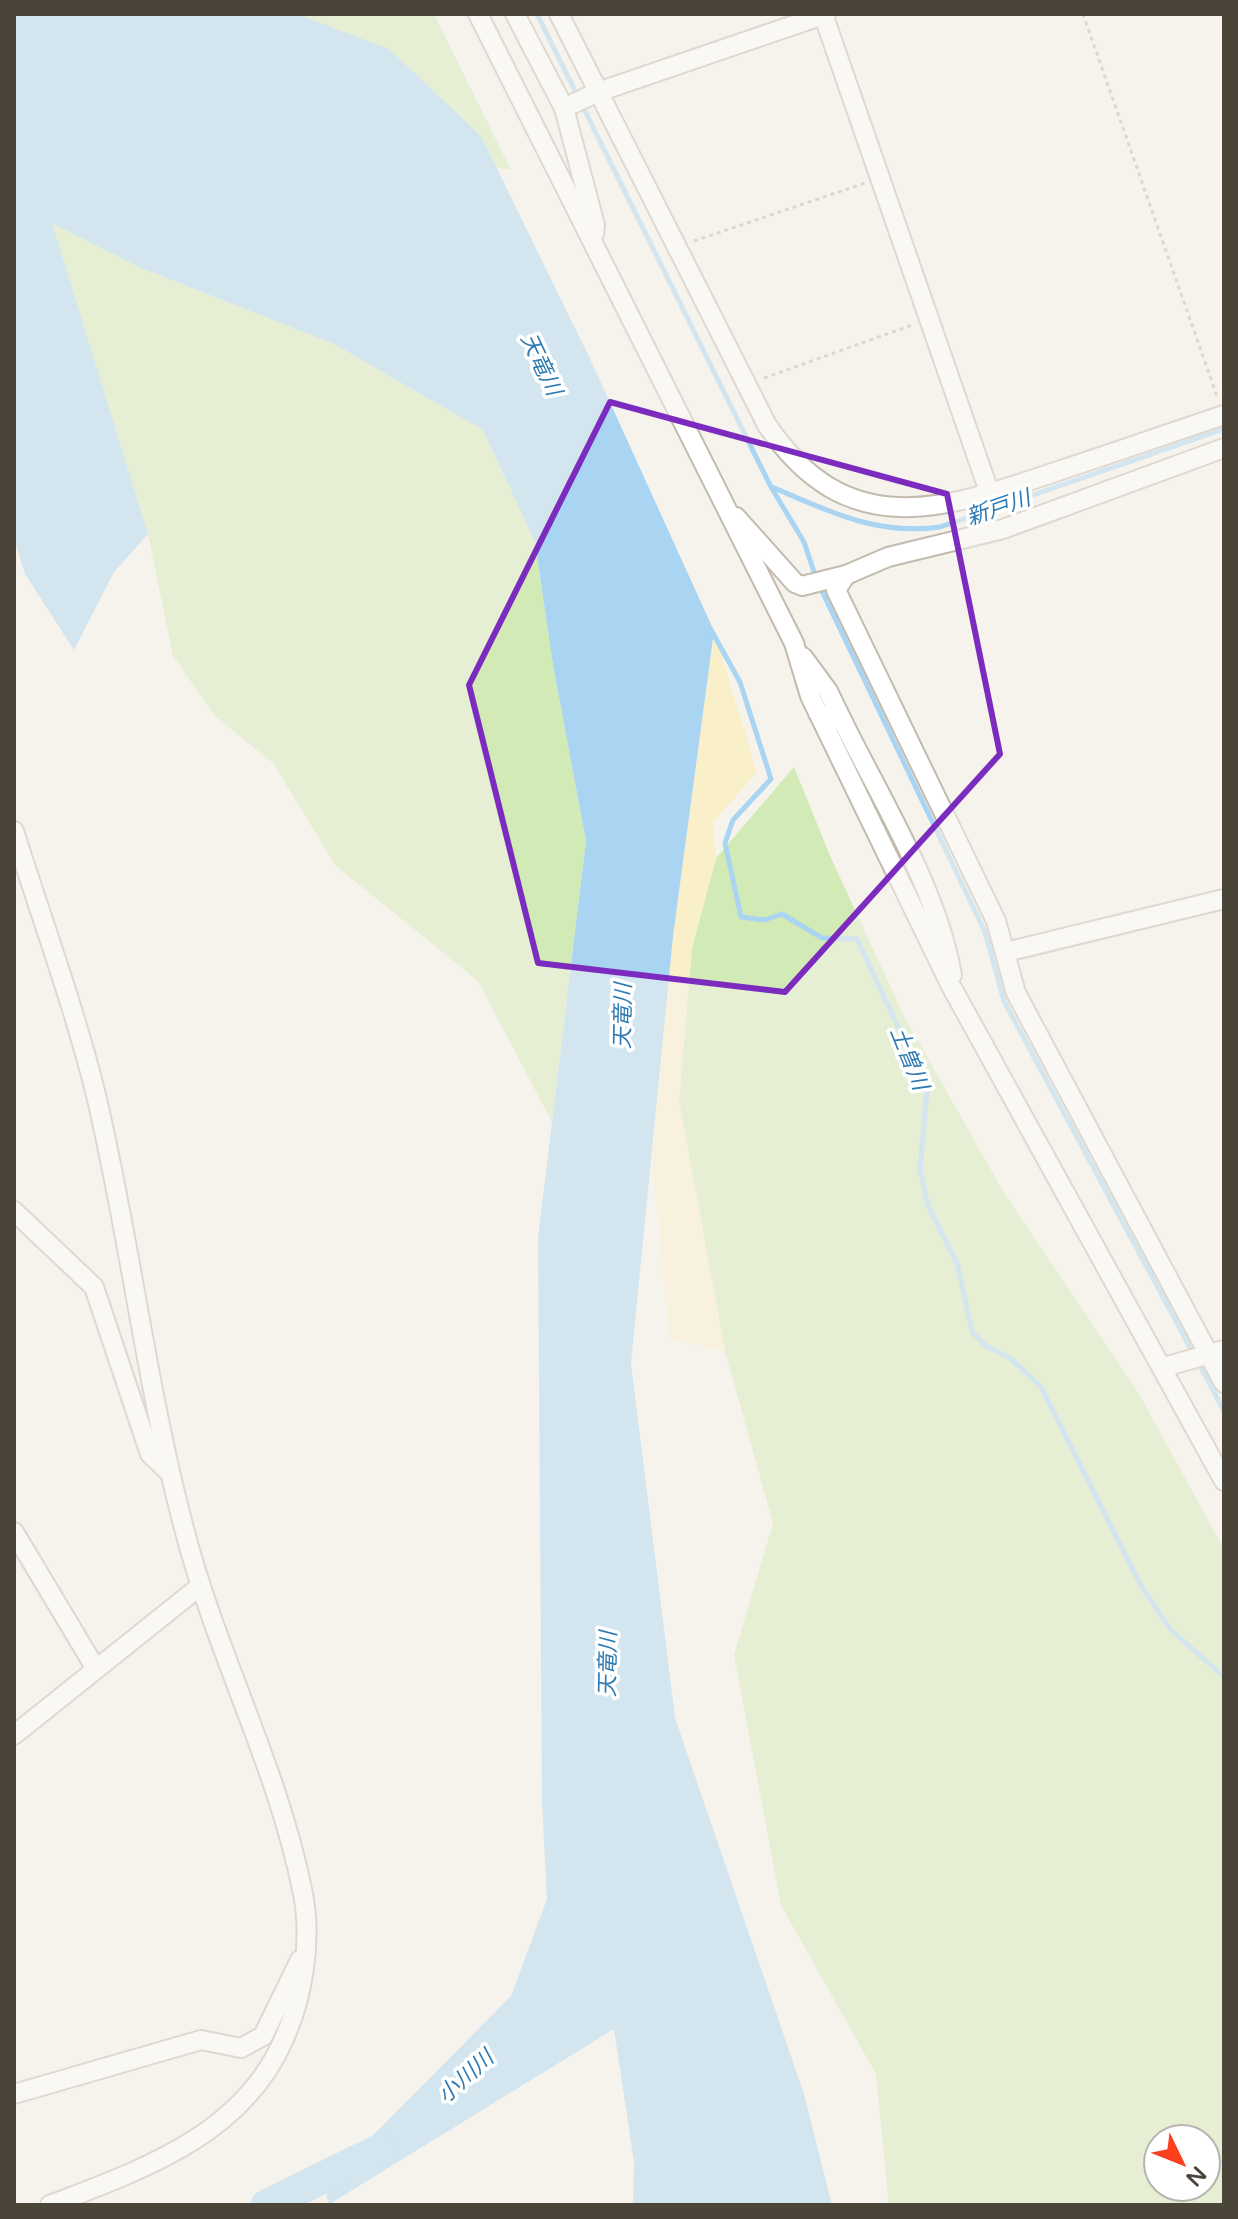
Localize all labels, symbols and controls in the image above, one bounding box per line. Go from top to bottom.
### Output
water label: 天竜川 [515,329,568,402]
water label: 新戸川 [963,484,1036,531]
water label: 天竜川 [609,981,637,1049]
water label: 土曽川 [885,1023,934,1096]
water label: 天竜川 [594,1629,622,1697]
water label: 小川川 [432,2044,500,2108]
north arrow [1142,2123,1222,2203]
text: N [1180,2161,1211,2191]

